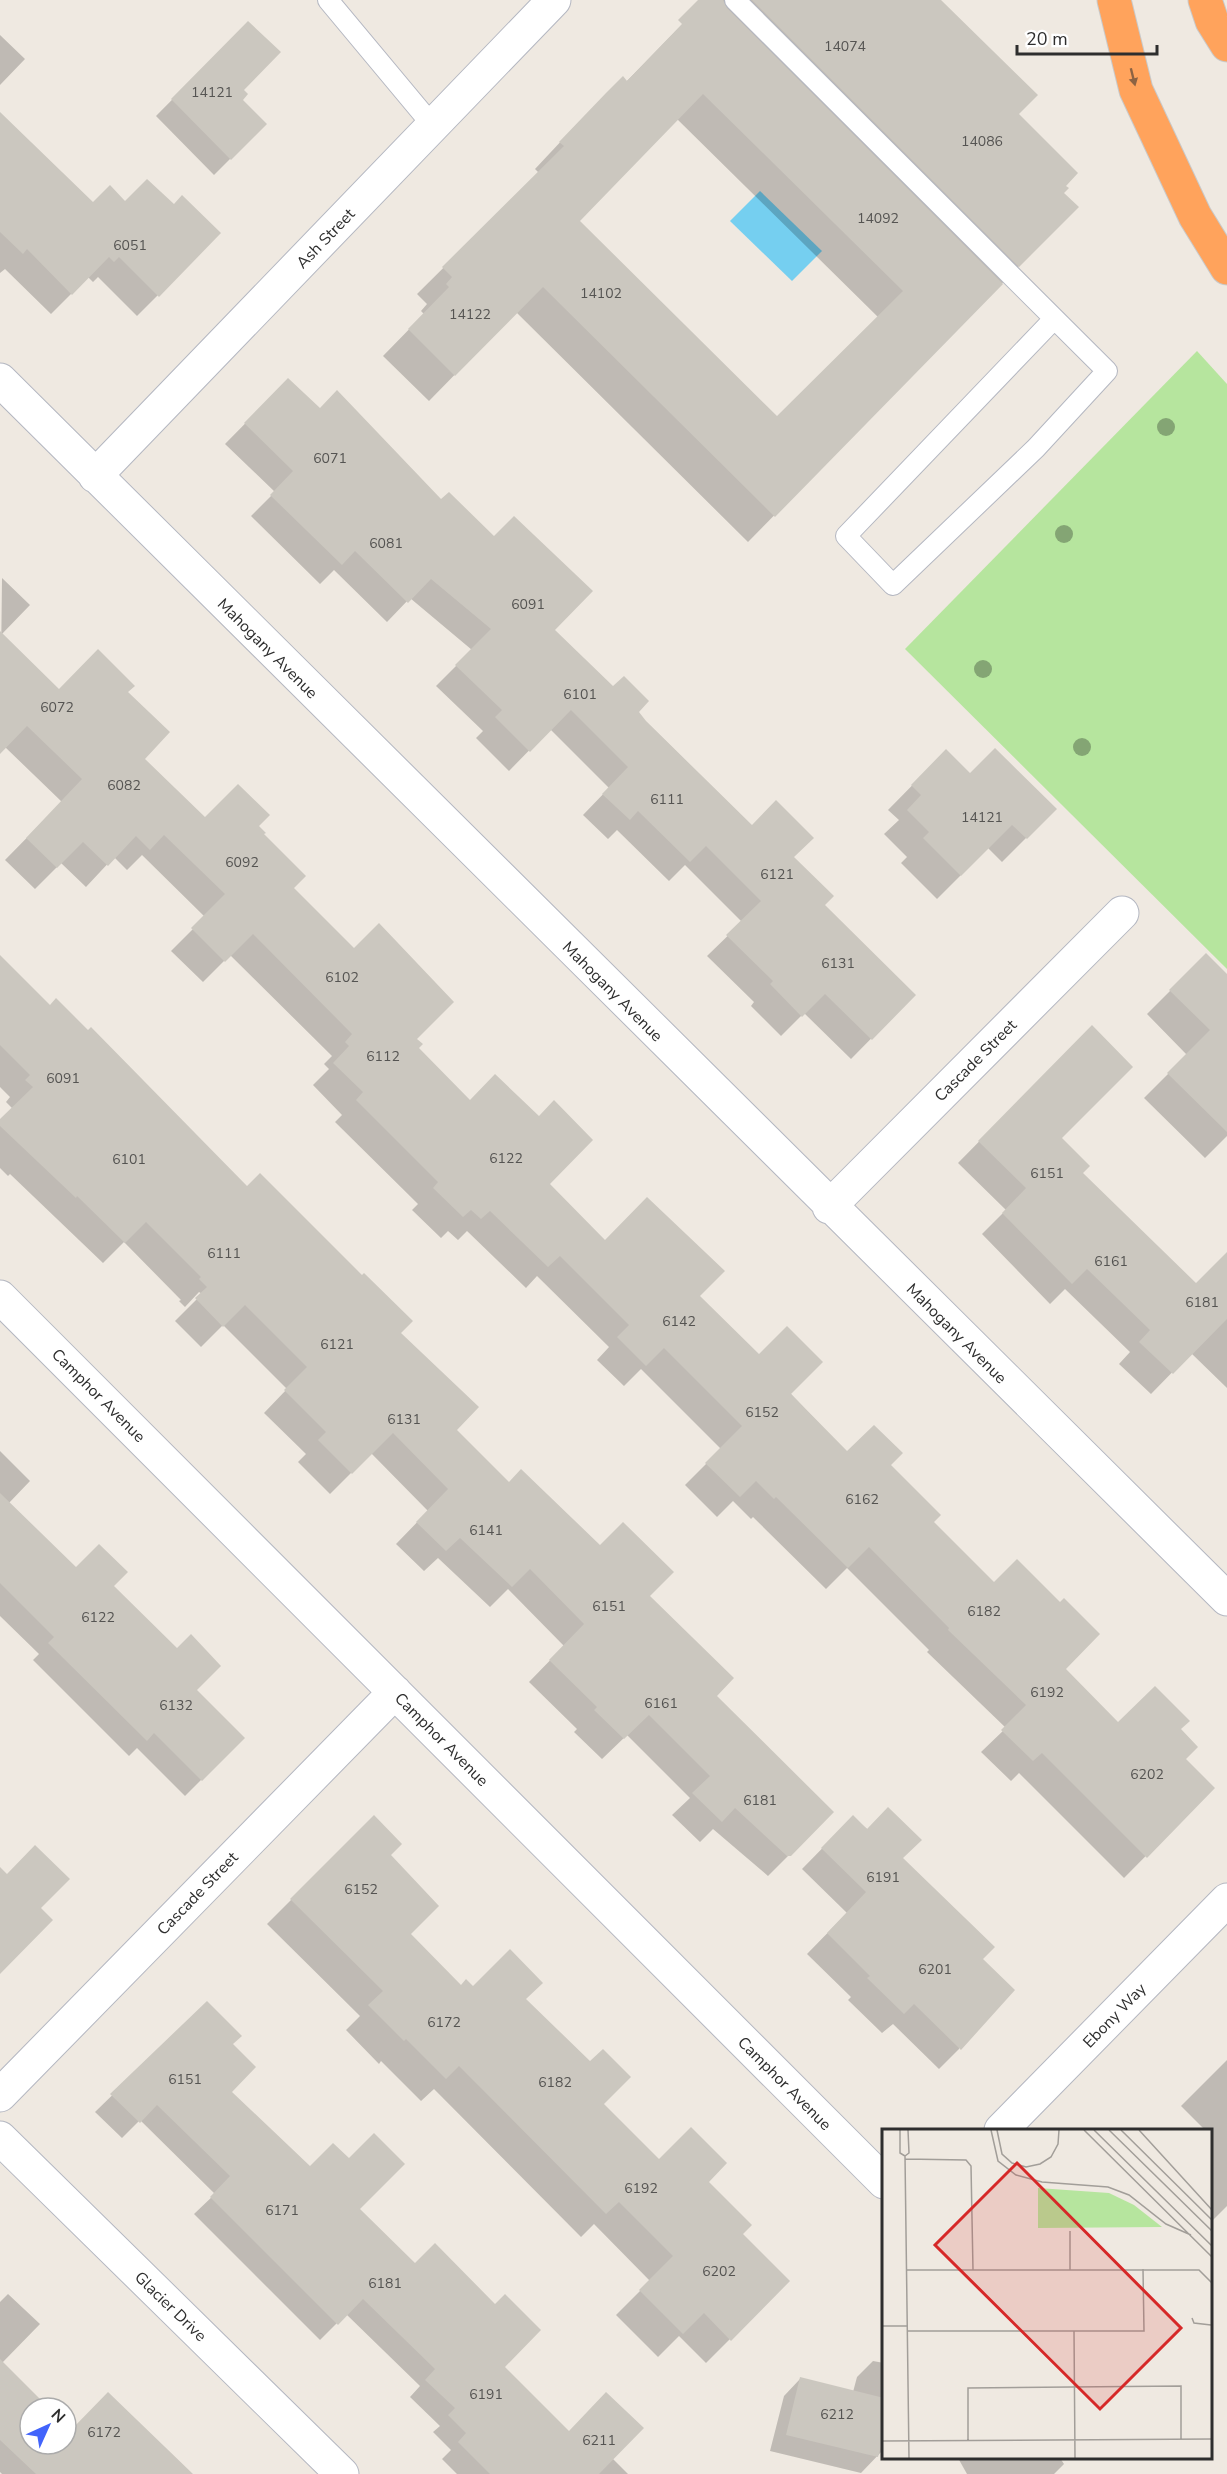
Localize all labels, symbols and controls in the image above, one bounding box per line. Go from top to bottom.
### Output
scale bar [1017,18,1156,56]
text: 20 m [1026,27,1068,51]
house number: 14074 [824,37,866,56]
one-way arrow [1128,68,1138,87]
house number: 14121 [191,83,233,102]
house number: 14086 [961,132,1003,151]
street label: Ash Street [291,203,360,274]
house number: 14092 [857,209,899,228]
house number: 6051 [113,236,147,255]
house number: 14102 [580,284,622,303]
house number: 14122 [449,305,491,324]
house number: 6071 [313,449,347,468]
house number: 6081 [369,534,403,553]
street label: Mahogany Avenue [212,594,322,704]
house number: 6091 [511,595,545,614]
house number: 6101 [563,685,597,704]
house number: 6072 [40,698,74,717]
house number: 6082 [107,776,141,795]
house number: 6111 [650,790,684,809]
house number: 14121 [961,808,1003,827]
house number: 6092 [225,853,259,872]
house number: 6121 [760,865,794,884]
street label: Mahogany Avenue [557,937,667,1047]
house number: 6131 [821,954,855,973]
house number: 6102 [325,968,359,987]
street label: Cascade Street [930,1014,1022,1107]
house number: 6112 [366,1047,400,1066]
house number: 6091 [46,1069,80,1088]
house number: 6122 [489,1149,523,1168]
house number: 6101 [112,1150,146,1169]
house number: 6151 [1030,1164,1064,1183]
house number: 6111 [207,1244,241,1263]
house number: 6161 [1094,1252,1128,1271]
street label: Mahogany Avenue [901,1279,1011,1389]
house number: 6181 [1185,1293,1219,1312]
house number: 6142 [662,1312,696,1331]
house number: 6121 [320,1335,354,1354]
street label: Camphor Avenue [47,1344,150,1447]
house number: 6152 [745,1403,779,1422]
house number: 6131 [387,1410,421,1429]
house number: 6162 [845,1490,879,1509]
house number: 6141 [469,1521,503,1540]
house number: 6151 [592,1597,626,1616]
house number: 6182 [967,1602,1001,1621]
house number: 6122 [81,1608,115,1627]
house number: 6192 [1030,1683,1064,1702]
street label: Camphor Avenue [390,1688,493,1791]
house number: 6161 [644,1694,678,1713]
house number: 6132 [159,1696,193,1715]
house number: 6202 [1130,1765,1164,1784]
house number: 6181 [743,1791,777,1810]
street label: Cascade Street [152,1847,243,1940]
house number: 6191 [866,1868,900,1887]
house number: 6152 [344,1880,378,1899]
house number: 6201 [918,1960,952,1979]
street label: Ebony Way [1078,1978,1152,2053]
house number: 6172 [427,2013,461,2032]
street label: Camphor Avenue [733,2032,836,2135]
house number: 6151 [168,2070,202,2089]
house number: 6182 [538,2073,572,2092]
inset map [882,2129,1212,2459]
house number: 6192 [624,2179,658,2198]
house number: 6171 [265,2201,299,2220]
house number: 6202 [702,2262,736,2281]
street label: Glacier Drive [129,2267,211,2347]
house number: 6181 [368,2274,402,2293]
house number: 6191 [469,2385,503,2404]
north arrow [18,2396,78,2456]
text: N [46,2404,70,2428]
house number: 6212 [820,2405,854,2424]
house number: 6172 [87,2423,121,2442]
house number: 6211 [582,2431,616,2450]

